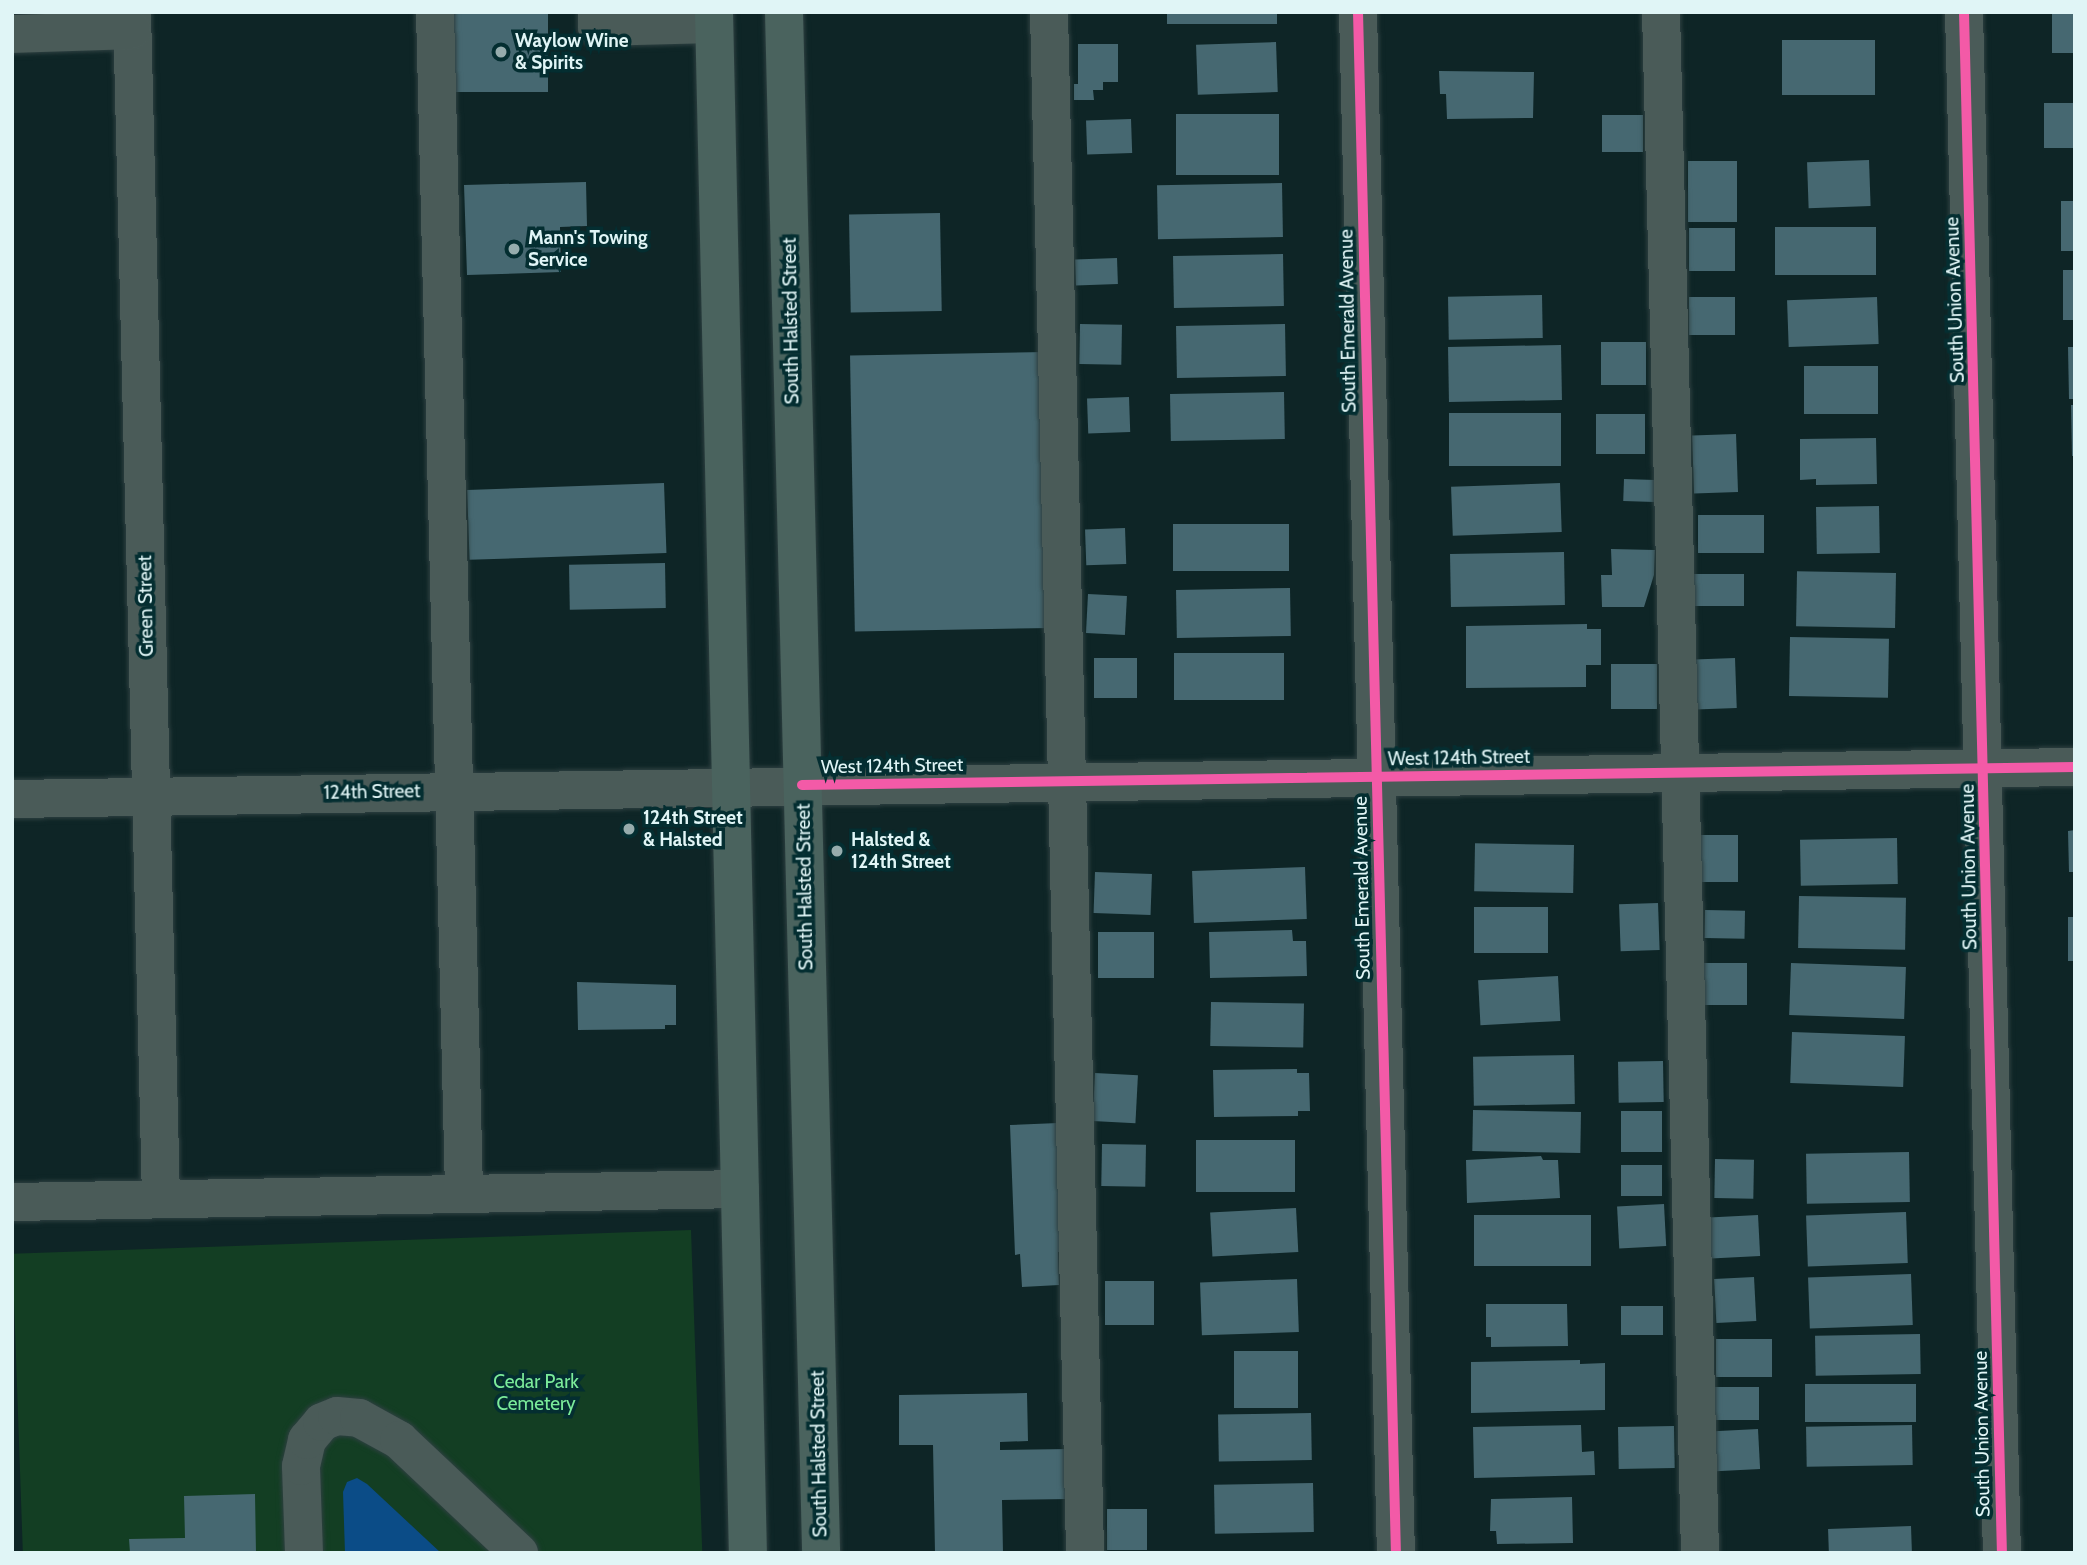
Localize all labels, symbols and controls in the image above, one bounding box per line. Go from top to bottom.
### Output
place label: Waylow Wine & Spirits [515,30,629,74]
marker: Waylow Wine & Spirits [493,44,509,60]
street label: South Union Avenue [1941,217,1969,383]
place label: Mann's Towing Service [528,227,648,271]
street label: South Emerald Avenue [1335,229,1361,413]
street label: South Halsted Street [778,237,804,405]
marker: Mann's Towing Service [506,241,522,257]
street label: Green Street [134,555,158,657]
street label: West 124th Street [1388,745,1530,771]
street label: West 124th Street [821,753,963,779]
street label: 124th Street [323,780,421,804]
street label: South Union Avenue [1956,784,1982,950]
street label: South Emerald Avenue [1349,796,1375,980]
street label: South Halsted Street [792,803,818,971]
place label: 124th Street & Halsted [643,807,743,851]
marker: 124th Street & Halsted [621,821,637,837]
place label: Halsted & 124th Street [851,829,951,873]
marker: Halsted & 124th Street [829,843,845,859]
street label: South Union Avenue [1969,1351,1995,1517]
street label: South Halsted Street [806,1370,832,1538]
park label: Cedar Park Cemetery [493,1371,579,1415]

